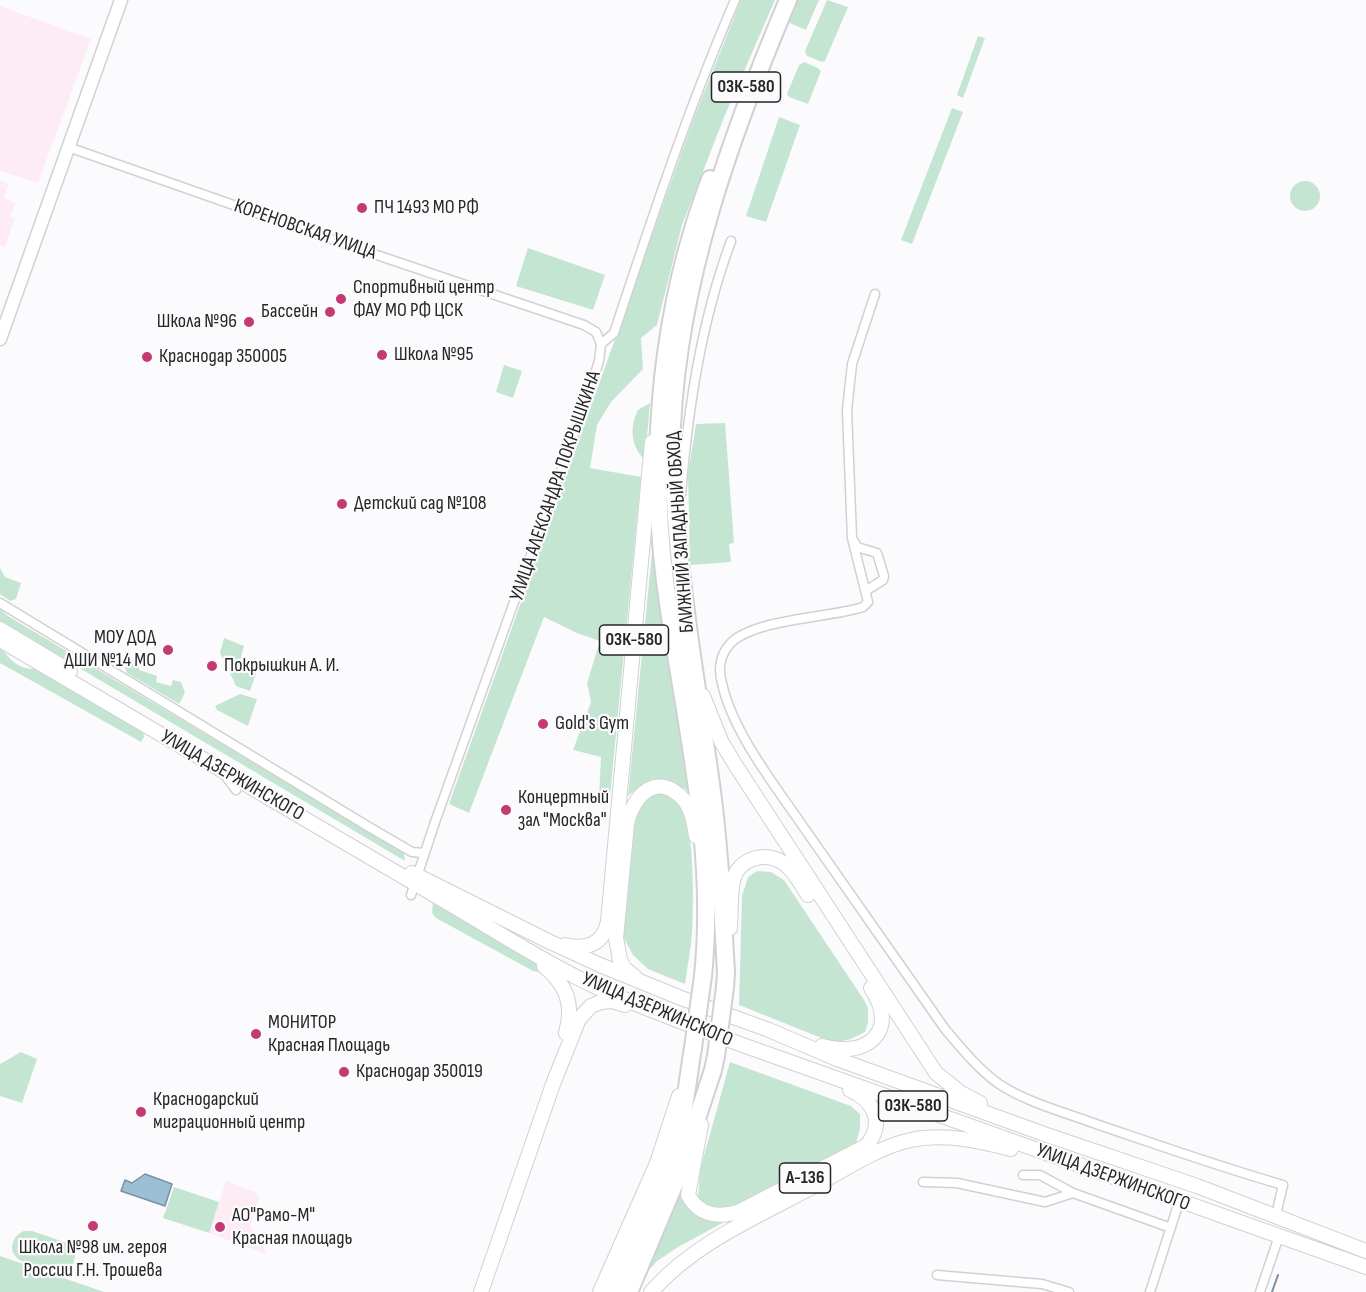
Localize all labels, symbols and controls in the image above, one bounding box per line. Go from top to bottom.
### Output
road number: 03К-580 [712,72,780,102]
street label: КОРЕНОВСКАЯ УЛИЦА [231,194,379,266]
place label: ПЧ 1493 МО РФ [374,196,479,220]
marker: ПЧ 1493 МО РФ [355,201,369,215]
place label: Спортивный центр ФАУ МО РФ ЦСК [353,276,494,323]
marker: Спортивный центр ФАУ МО РФ ЦСК [334,292,348,306]
place label: Бассейн [261,300,318,324]
marker: Бассейн [323,305,337,319]
place label: Школа №96 [157,310,237,334]
marker: Школа №96 [242,315,256,329]
place label: Школа №95 [394,343,473,367]
place label: Краснодар 350005 [159,345,287,369]
marker: Школа №95 [375,348,389,362]
marker: Краснодар 350005 [140,350,154,364]
street label: УЛИЦА АЛЕКСАНДРА ПОКРЫШКИНА [505,368,607,604]
street label: БЛИЖНИЙ ЗАПАДНЫЙ ОБХОД [662,430,700,634]
place label: Детский сад №108 [354,492,487,516]
marker: Детский сад №108 [335,497,349,511]
road number: 03К-580 [600,625,668,655]
place label: МОУ ДОД ДШИ №14 МО [64,626,156,673]
marker: МОУ ДОД ДШИ №14 МО [161,643,175,657]
place label: Покрышкин А. И. [224,654,339,678]
marker: Покрышкин А. И. [205,659,219,673]
place label: Gold's Gym [555,712,629,736]
marker: Gold's Gym [536,717,550,731]
street label: УЛИЦА ДЗЕРЖИНСКОГО [156,725,308,827]
place label: Концертный зал "Москва" [518,786,609,833]
marker: Концертный зал "Москва" [499,803,513,817]
street label: УЛИЦА ДЗЕРЖИНСКОГО [578,967,736,1053]
place label: МОНИТОР Красная Площадь [268,1011,390,1058]
marker: МОНИТОР Красная Площадь [249,1027,263,1041]
place label: Краснодар 350019 [356,1060,483,1084]
marker: Краснодар 350019 [337,1065,351,1079]
place label: Краснодарский миграционный центр [153,1088,305,1135]
road number: 03К-580 [878,1091,948,1121]
marker: Краснодарский миграционный центр [134,1105,148,1119]
street label: УЛИЦА ДЗЕРЖИНСКОГО [1033,1139,1193,1217]
road number: А-136 [780,1163,830,1193]
place label: АО"Рамо-М" Красная площадь [232,1204,353,1251]
marker: Школа №98 им. героя России Г.Н. Трошева [86,1219,100,1233]
marker: АО"Рамо-М" Красная площадь [213,1220,227,1234]
place label: Школа №98 им. героя России Г.Н. Трошева [19,1236,167,1283]

